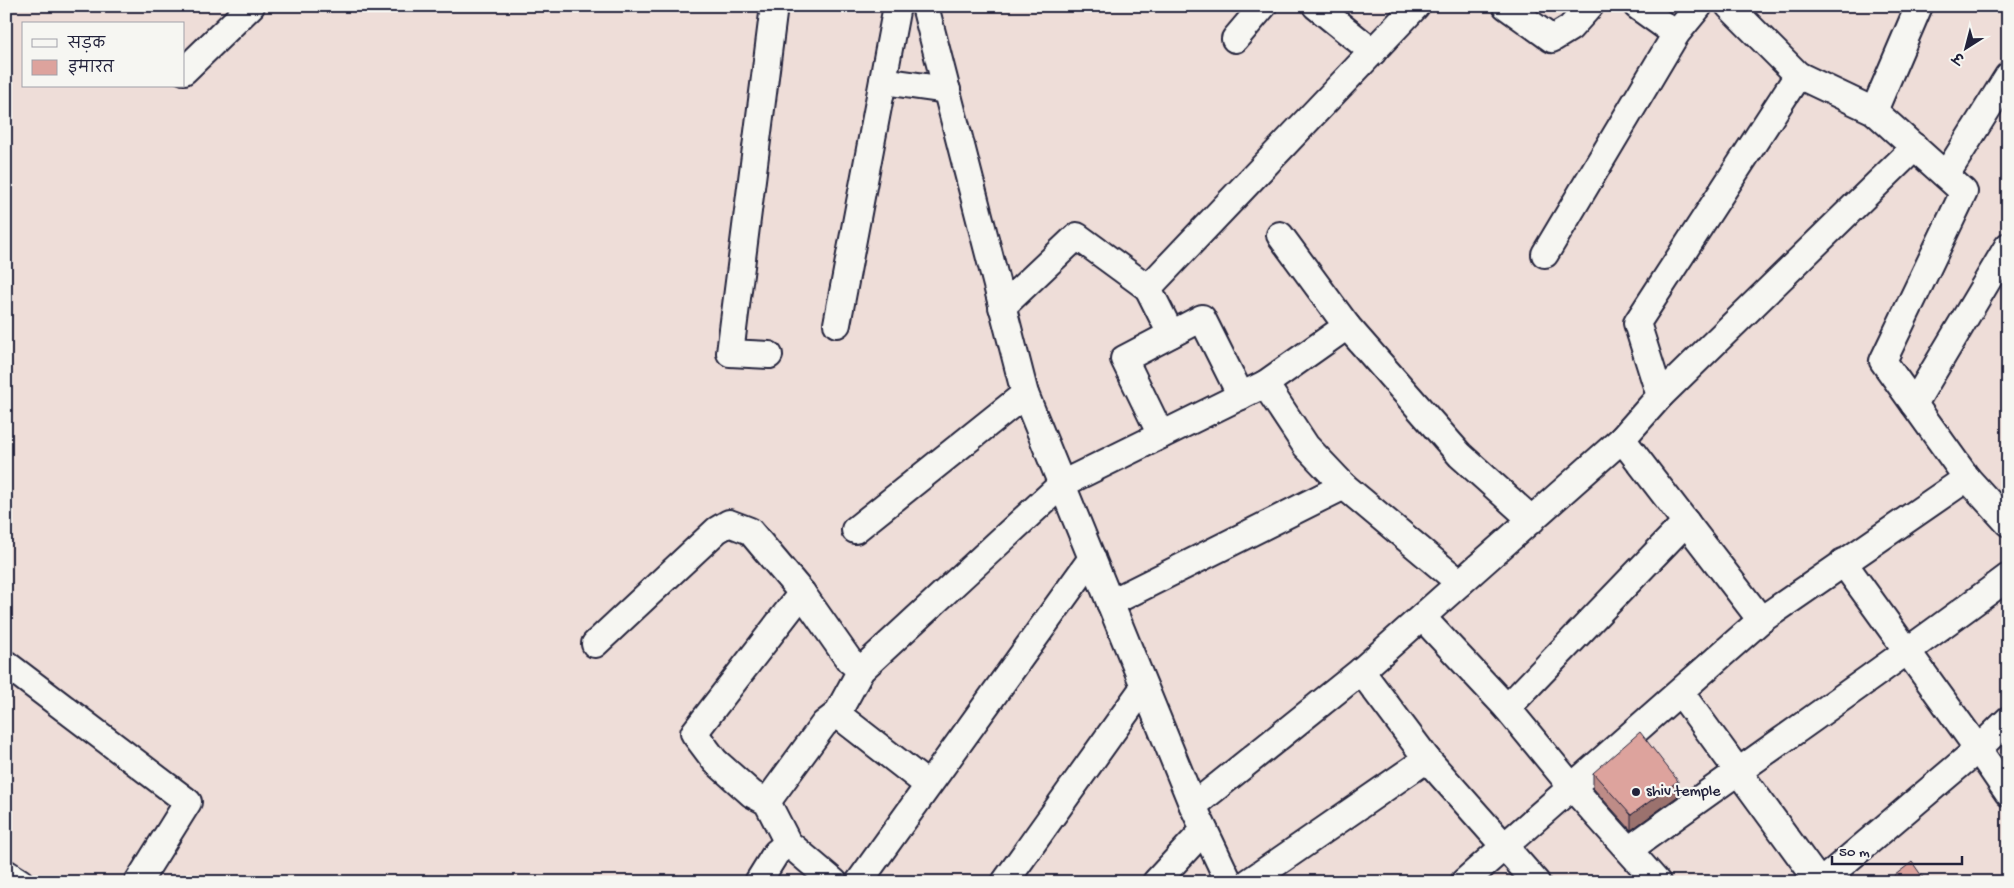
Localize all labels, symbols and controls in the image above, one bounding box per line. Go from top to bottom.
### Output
legend [22,22,185,88]
north arrow [1942,22,1992,72]
text: सड़क [67,36,106,54]
text: उ [1950,46,1970,67]
text: इमारत [68,59,115,78]
place label: shiv temple [1646,783,1721,802]
marker: shiv temple [1630,786,1642,798]
scale bar [1832,833,1962,865]
text: 50 m [1839,844,1870,862]

